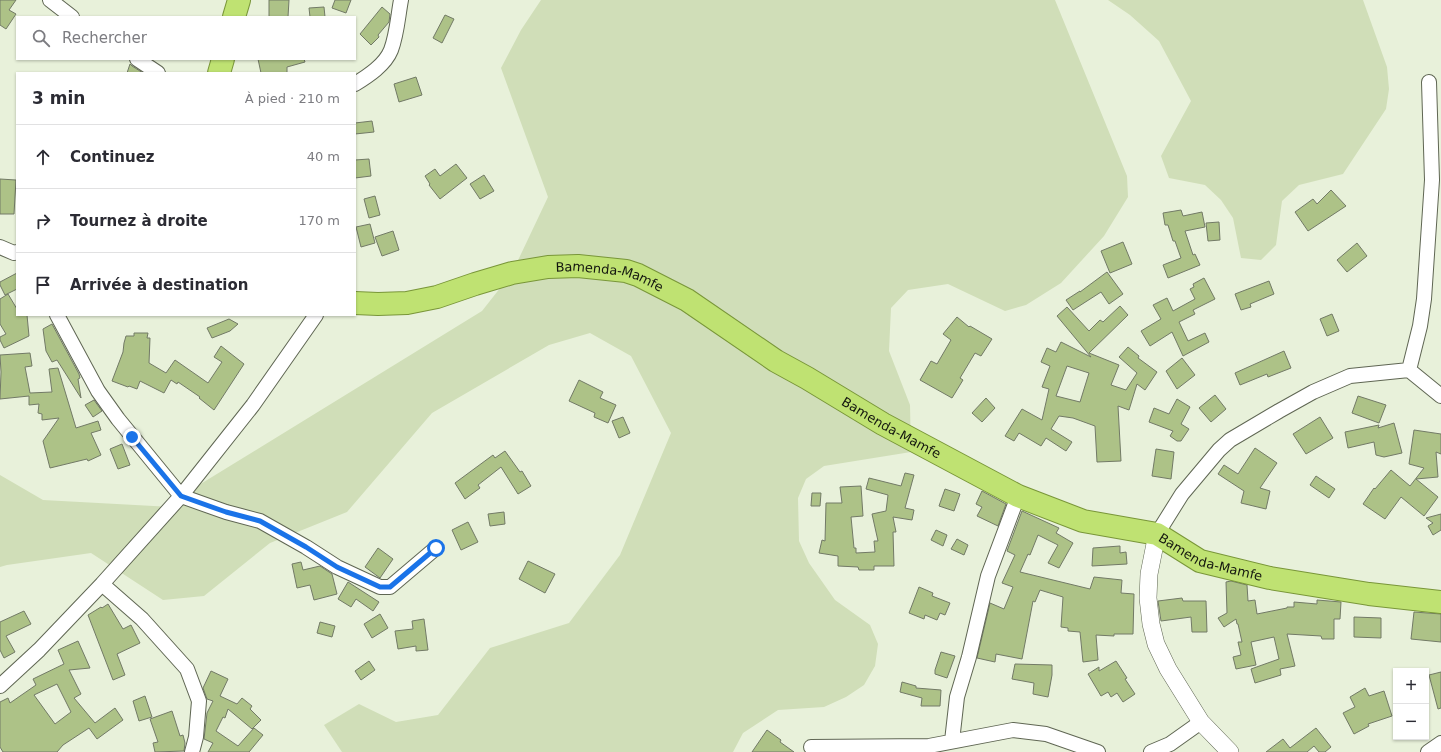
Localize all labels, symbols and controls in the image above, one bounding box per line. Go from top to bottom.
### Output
search box [16,16,356,60]
icon: search [30,27,52,49]
text: Rechercher [62,29,147,47]
text: 3 min [32,88,85,108]
text: À pied · 210 m [245,91,340,106]
icon: ahead [32,146,54,168]
text: Continuez [70,148,155,166]
text: 40 m [307,149,340,164]
icon: right [32,210,54,232]
text: Tournez à droite [70,212,208,230]
text: 170 m [298,213,340,228]
street label: Bamenda-Mamfe [555,258,666,295]
icon: arrive [32,274,54,296]
text: Arrivée à destination [70,276,248,294]
street label: Bamenda-Mamfe [839,394,943,461]
route end [123,428,141,446]
street label: Bamenda-Mamfe [1156,530,1264,584]
route start [427,539,445,557]
map controls [1393,668,1429,740]
button: + [1393,668,1429,704]
button: − [1393,704,1429,740]

